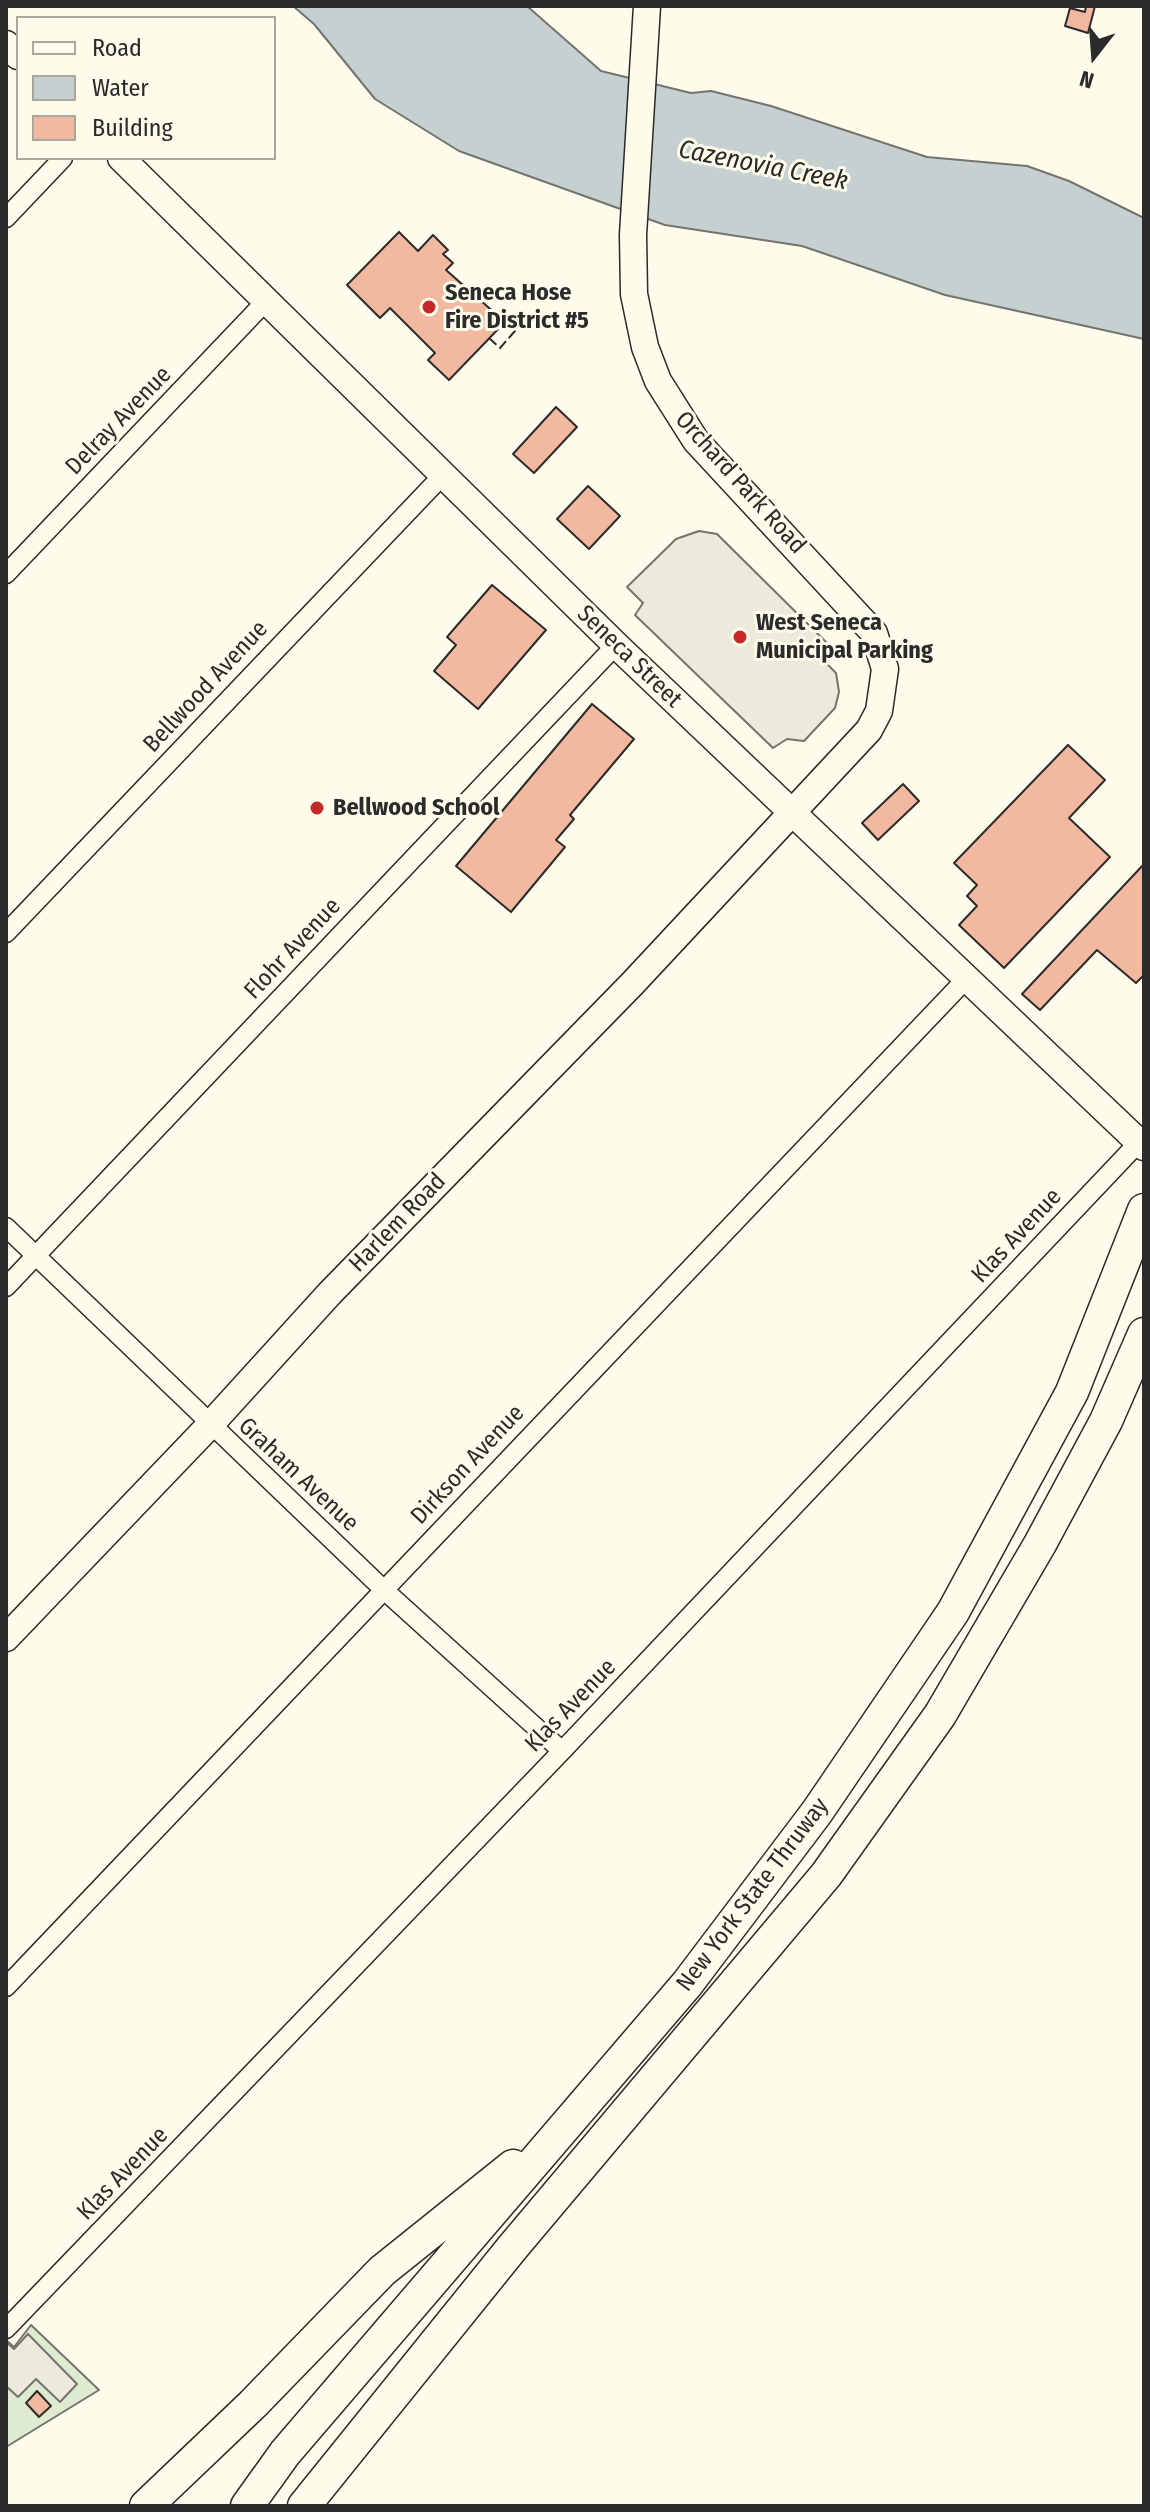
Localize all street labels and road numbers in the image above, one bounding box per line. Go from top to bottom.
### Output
street label: Delray Avenue [60,361,178,481]
street label: Orchard Park Road [669,406,811,560]
street label: Seneca Street [571,600,687,714]
street label: Bellwood Avenue [138,615,274,759]
street label: Flohr Avenue [239,892,347,1006]
street label: Harlem Road [344,1167,452,1279]
street label: Klas Avenue [966,1183,1068,1289]
street label: Dirkson Avenue [405,1399,531,1531]
street label: Graham Avenue [232,1412,364,1538]
street label: Klas Avenue [519,1653,623,1759]
street label: New York State Thruway [671,1793,835,1997]
street label: Klas Avenue [71,2121,175,2227]

